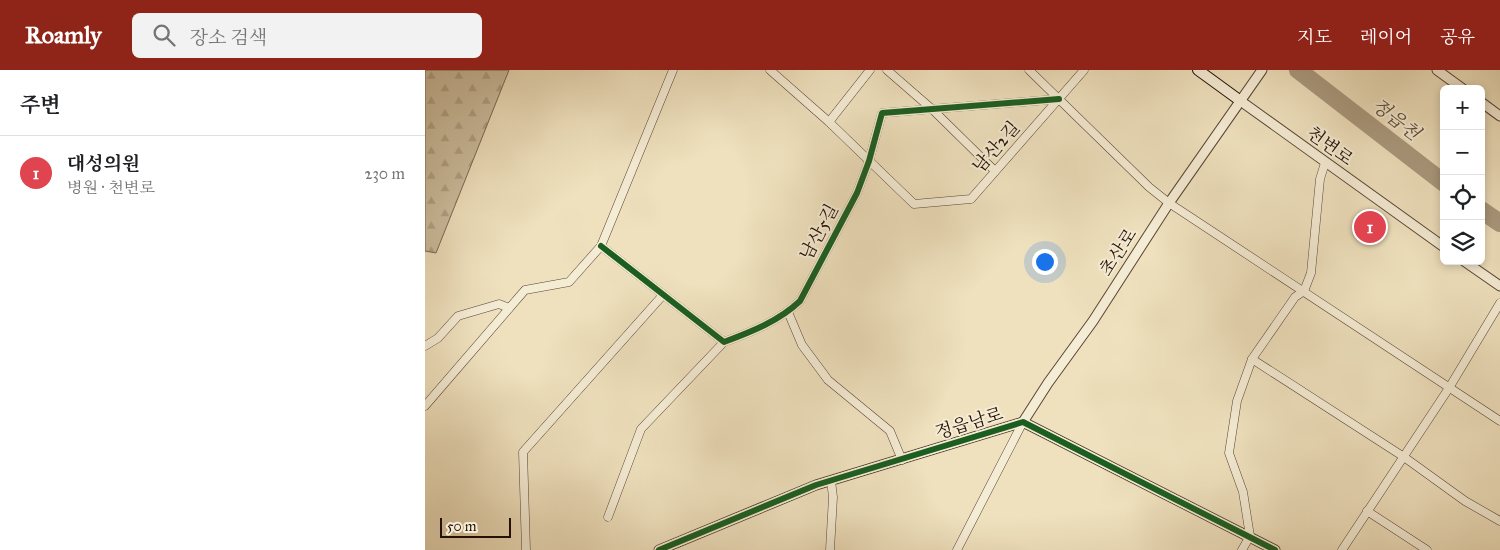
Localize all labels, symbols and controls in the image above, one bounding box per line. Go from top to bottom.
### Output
search box [132,13,482,58]
text: Roamly [25,20,102,50]
icon: search [150,21,178,49]
text: 장소 검색 [190,26,267,49]
text: 지도 [1297,26,1332,48]
text: 레이어 [1360,26,1412,48]
text: 공유 [1440,26,1475,48]
map controls [1440,85,1485,265]
button: + [1440,85,1485,130]
text: 주변 [20,92,61,118]
water label: 정읍천 [1367,93,1426,146]
street label: 남산2길 [968,117,1024,177]
street label: 천변로 [1302,122,1358,170]
button: − [1440,130,1485,175]
text: 대성의원 [67,152,140,175]
text: 1 [33,164,39,183]
text: 230 m [365,164,405,183]
button: locate [1440,175,1485,220]
text: 병원 · 천변로 [67,178,155,197]
street label: 남산5길 [795,200,843,264]
pin: 1 [1354,208,1386,246]
button: layers [1440,220,1485,265]
street label: 초산로 [1095,224,1141,280]
your location [1032,249,1058,275]
street label: 정읍남로 [933,402,1005,444]
scale bar [440,515,511,538]
text: 50 m [447,518,476,535]

